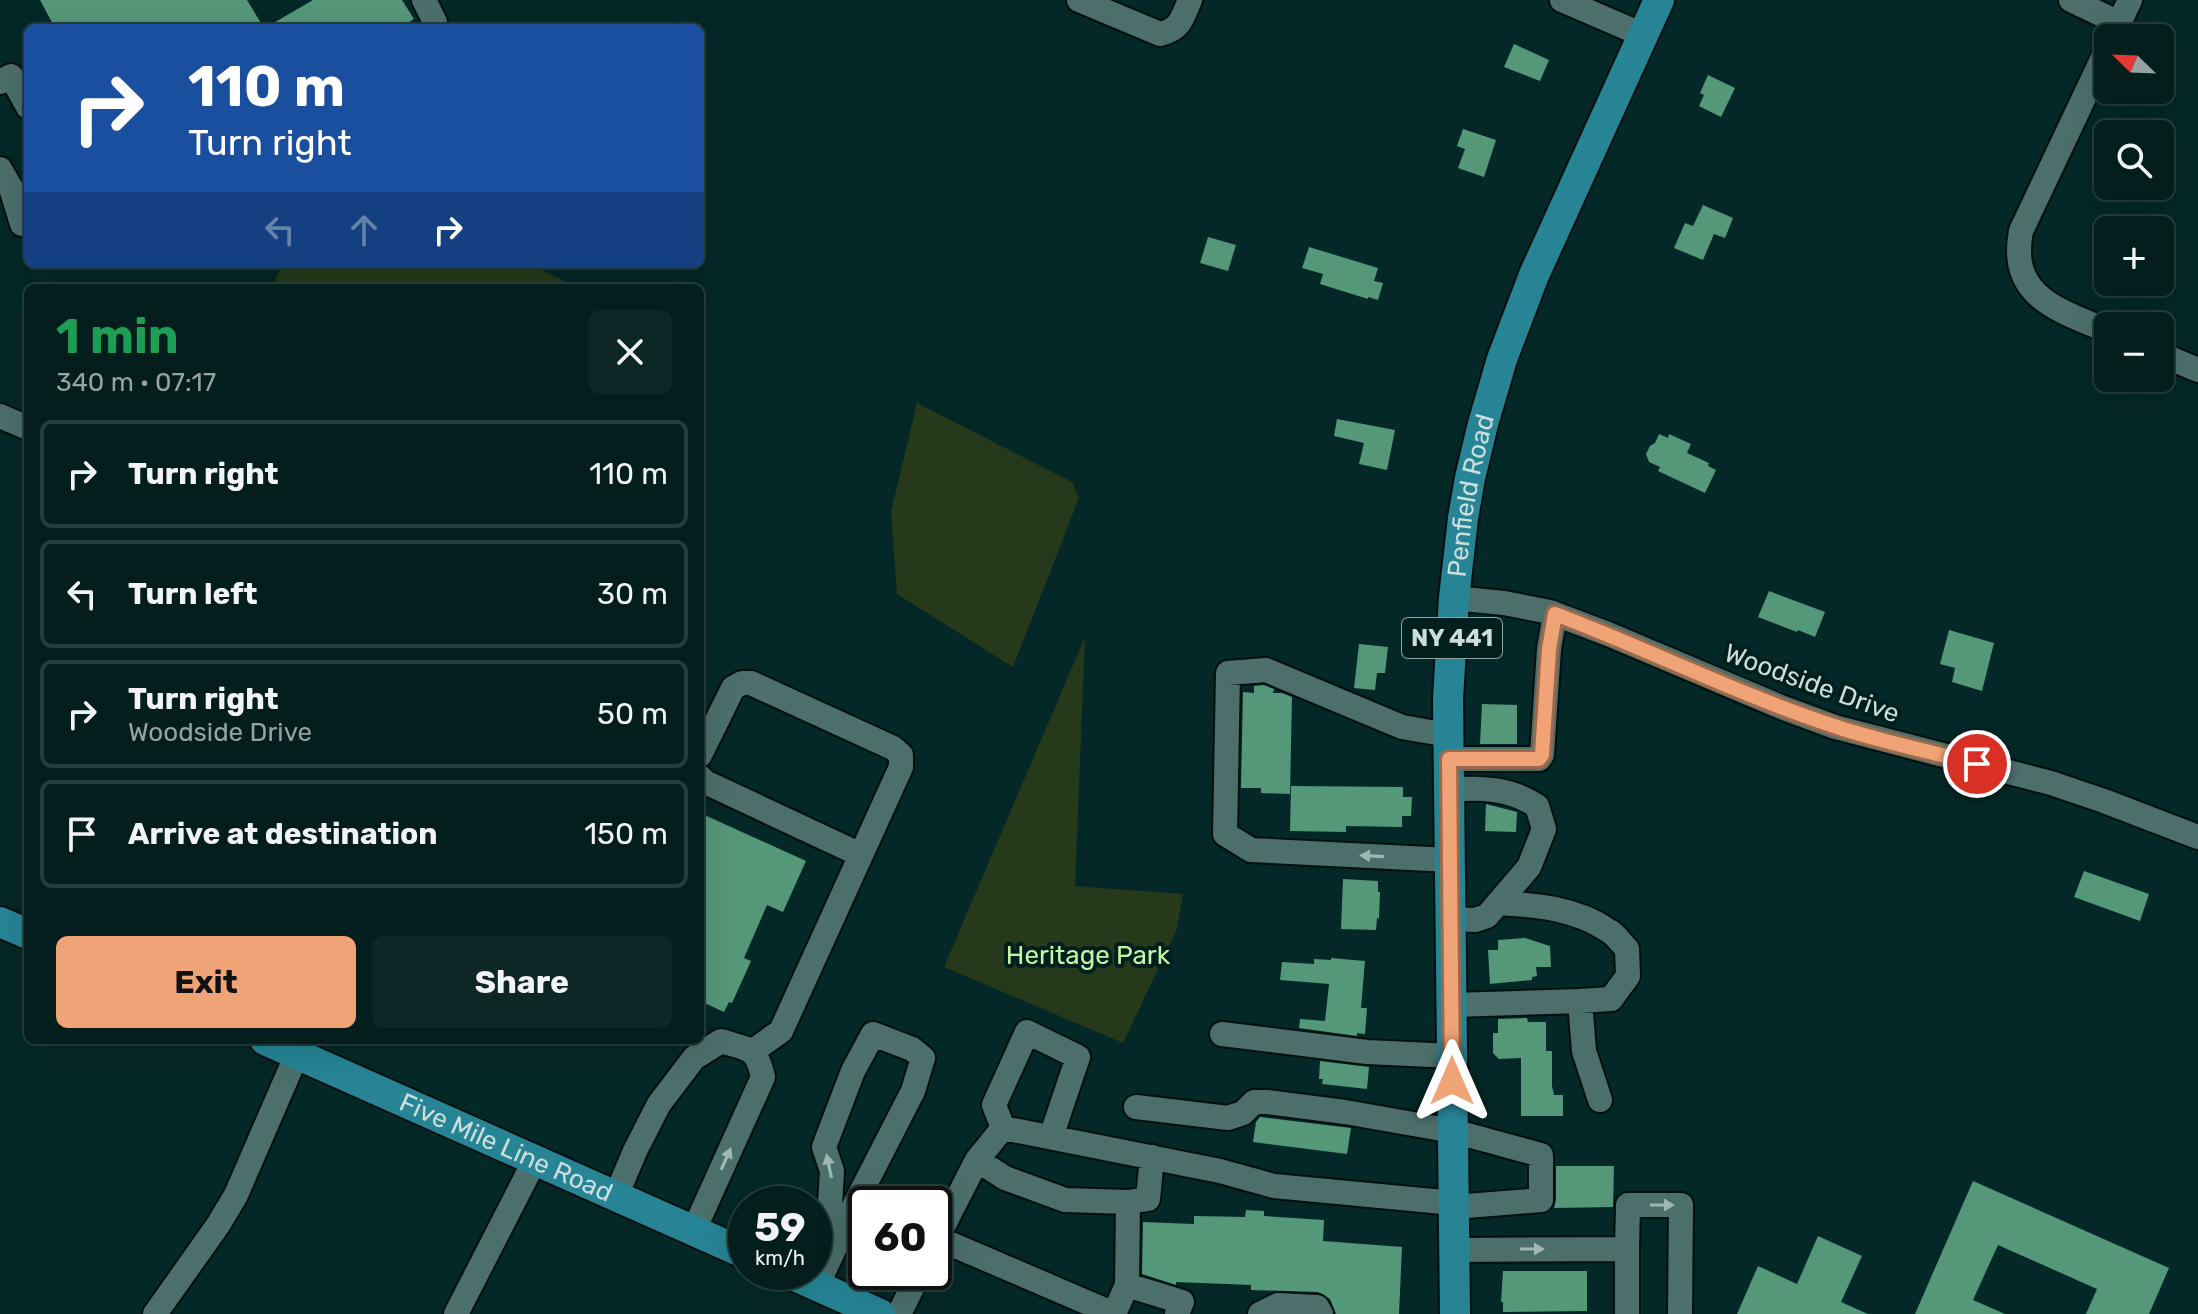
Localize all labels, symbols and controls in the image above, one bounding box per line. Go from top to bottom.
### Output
north arrow [2094,24,2174,104]
map controls [2094,24,2174,392]
text: 110 m [188,54,345,120]
icon: right [56,56,160,160]
button: search [2094,120,2174,200]
text: Turn right [188,121,352,164]
icon: left [258,208,302,252]
icon: ahead [342,208,386,252]
icon: right [426,208,470,252]
button: + [2094,216,2174,296]
text: 1 min [56,308,179,365]
button: close [588,310,672,394]
button: − [2094,312,2174,392]
text: 340 m · 07:17 [56,367,216,398]
street label: Penfield Road [1441,410,1501,579]
icon: right [60,452,104,496]
text: Turn right [128,456,279,492]
text: 110 m [589,456,668,492]
icon: left [60,572,104,616]
text: Turn left [128,576,258,612]
text: 30 m [597,576,668,612]
road number: NY 441 [1402,618,1502,658]
street label: Woodside Drive [1720,637,1904,730]
text: Turn right [128,681,279,717]
icon: right [60,692,104,736]
text: 50 m [597,696,668,732]
text: Woodside Drive [128,717,312,748]
pin [1943,730,2011,798]
icon: arrive [1955,742,1999,786]
icon: arrive [60,812,104,856]
text: Arrive at destination [128,816,438,852]
text: 150 m [584,816,668,852]
one-way arrow [1359,849,1384,862]
button: Exit [56,936,356,1028]
button: Share [372,936,672,1028]
park label: Heritage Park [1006,940,1171,971]
position arrow [1410,1039,1494,1123]
street label: Five Mile Line Road [395,1087,617,1209]
one-way arrow [719,1147,732,1171]
one-way arrow [822,1154,835,1179]
speed limit sign: 60 [848,1186,952,1290]
one-way arrow [1650,1199,1675,1211]
text: 59 [754,1204,806,1251]
one-way arrow [1520,1243,1545,1255]
text: km/h [755,1246,805,1270]

